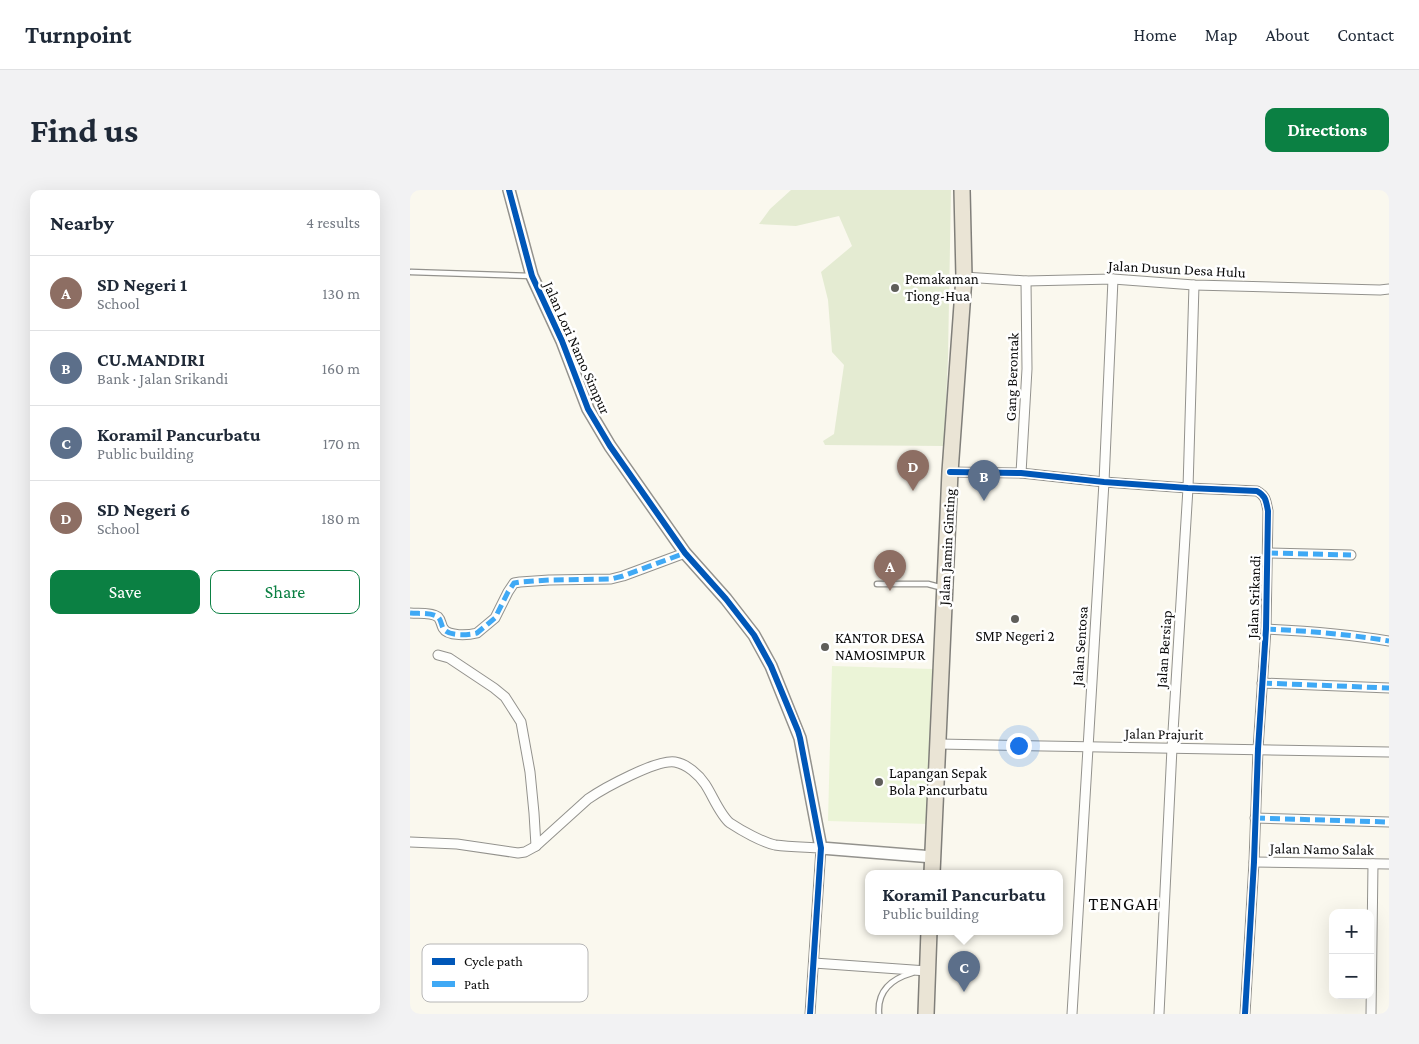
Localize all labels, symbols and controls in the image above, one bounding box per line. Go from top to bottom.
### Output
text: Turnpoint [25,21,131,48]
text: Home [1134,25,1177,45]
text: Map [1205,25,1237,45]
text: About [1265,25,1309,45]
text: Contact [1337,25,1394,45]
button: Directions [1265,108,1389,152]
text: Find us [30,111,138,150]
text: Nearby [50,211,114,235]
text: 4 results [306,214,360,231]
street label: Jalan Dusun Desa Hulu [1106,257,1246,282]
place label: Pemakaman Tiong-Hua [905,271,979,305]
text: SD Negeri 1 [97,274,187,295]
street label: Jalan Lori Namo Simpur [539,277,614,418]
marker: Pemakaman Tiong-Hua [889,282,901,294]
text: A [61,285,71,302]
text: 130 m [322,285,360,302]
text: School [97,295,140,312]
street label: Gang Berontak [1002,331,1023,422]
text: CU.MANDIRI [97,349,205,370]
text: B [61,360,71,377]
text: 160 m [322,360,360,377]
text: Bank · Jalan Srikandi [97,370,228,387]
text: Koramil Pancurbatu [97,424,260,445]
text: C [61,435,71,452]
text: 170 m [323,435,360,452]
text: Public building [97,445,194,462]
pin: D [897,450,929,491]
pin: B [968,460,1000,501]
street label: Jalan Jamin Ginting [936,488,959,608]
text: SD Negeri 6 [97,499,190,520]
text: D [60,510,72,527]
text: 180 m [321,510,360,527]
text: School [97,520,140,537]
pin: A [874,550,906,591]
street label: Jalan Srikandi [1244,555,1264,641]
button: Save [50,570,200,614]
button: Share [210,570,360,614]
street label: Jalan Sentosa [1069,606,1092,688]
street label: Jalan Bersiap [1153,610,1176,690]
marker: SMP Negeri 2 [1009,613,1021,625]
place label: SMP Negeri 2 [975,628,1055,645]
place label: KANTOR DESA NAMOSIMPUR [835,630,926,663]
marker: KANTOR DESA NAMOSIMPUR [819,641,831,653]
street label: Jalan Prajurit [1123,725,1204,744]
your location [1006,733,1032,759]
place label: Lapangan Sepak Bola Pancurbatu [889,765,988,798]
marker: Lapangan Sepak Bola Pancurbatu [873,776,885,788]
street label: Jalan Namo Salak [1268,840,1375,859]
popup [865,870,1063,935]
text: Koramil Pancurbatu [882,884,1046,905]
district label: TENGAH [1089,894,1159,914]
text: Public building [882,905,979,922]
map controls [1329,909,1374,999]
button: + [1329,909,1374,954]
legend [422,944,588,1002]
pin: C [948,951,980,992]
text: Cycle path [464,953,523,969]
button: − [1329,954,1374,999]
text: Path [464,976,490,992]

